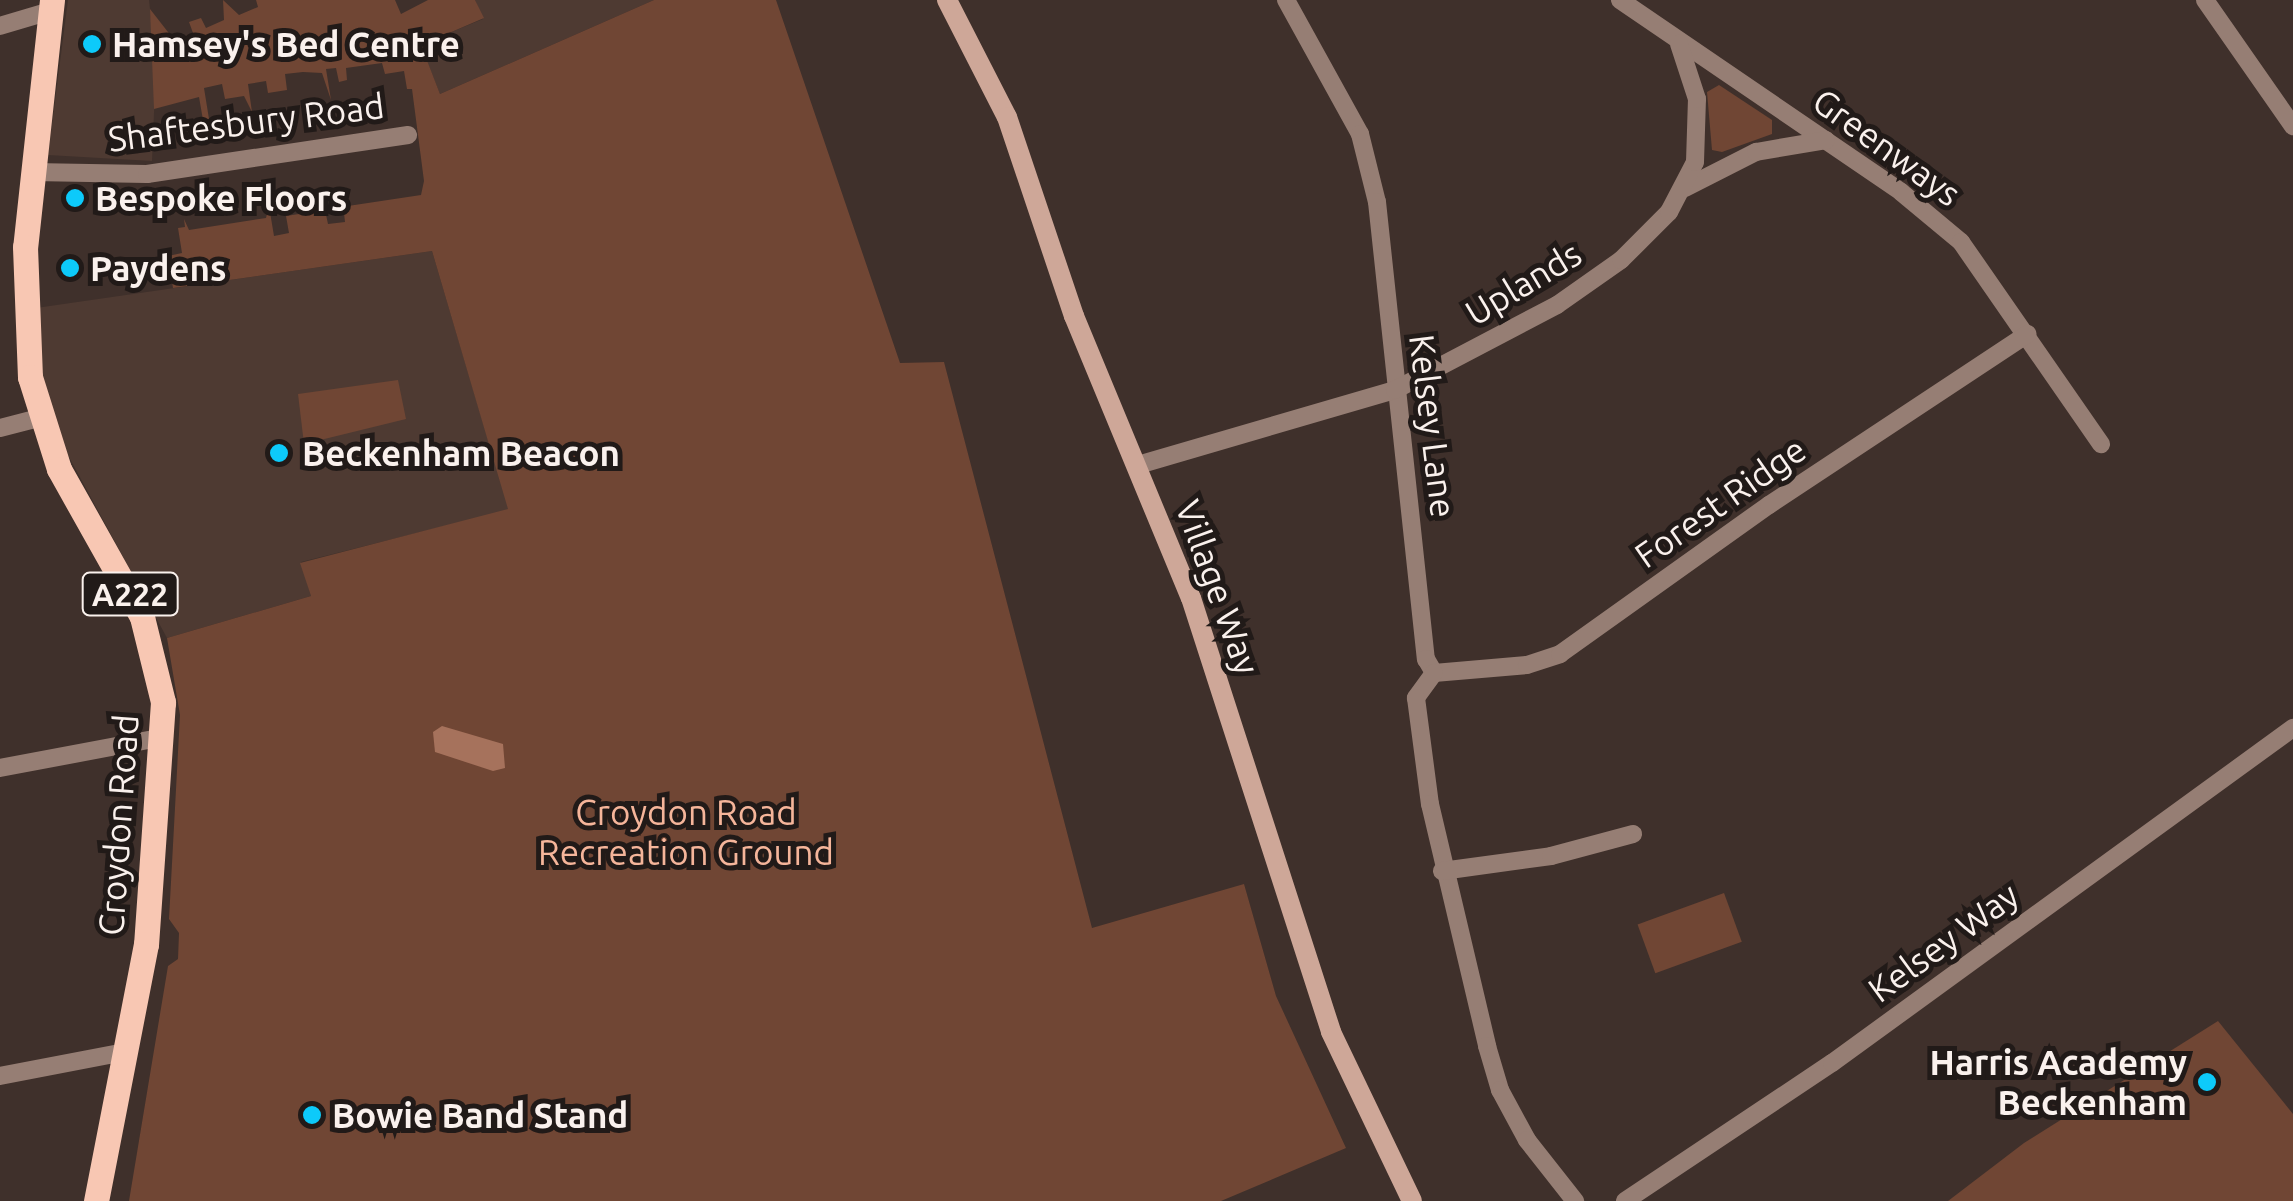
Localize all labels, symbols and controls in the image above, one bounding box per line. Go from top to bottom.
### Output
place label: Hamsey's Bed Centre [112,23,460,65]
marker: Hamsey's Bed Centre [81,33,103,55]
street label: Greenways [1805,79,1969,215]
street label: Shaftesbury Road [106,84,386,160]
place label: Bespoke Floors [95,177,347,219]
marker: Bespoke Floors [64,187,86,209]
street label: Uplands [1458,232,1588,334]
place label: Paydens [90,247,227,289]
marker: Paydens [59,257,81,279]
street label: Kelsey Lane [1401,332,1465,520]
street label: Forest Ridge [1627,428,1813,576]
place label: Beckenham Beacon [302,432,620,474]
marker: Beckenham Beacon [266,440,292,466]
street label: Village Way [1167,494,1269,680]
road number: A222 [80,567,180,621]
street label: Croydon Road [89,713,147,937]
park label: Croydon Road Recreation Ground [538,791,834,873]
street label: Kelsey Way [1860,874,2026,1010]
place label: Harris Academy Beckenham [1930,1041,2187,1123]
marker: Harris Academy Beckenham [2196,1071,2218,1093]
place label: Bowie Band Stand [332,1094,628,1136]
marker: Bowie Band Stand [301,1104,323,1126]

